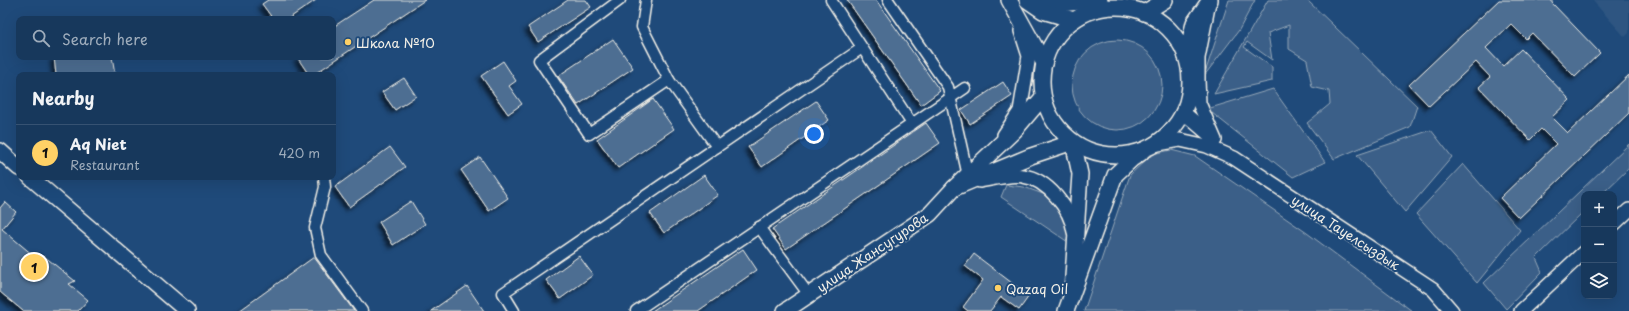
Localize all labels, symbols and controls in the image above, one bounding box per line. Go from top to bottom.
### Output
search box [16,16,336,60]
icon: search [30,27,52,49]
text: Search here [62,27,148,50]
place label: Школа №10 [356,33,435,52]
marker: Школа №10 [343,37,353,47]
text: Nearby [32,85,94,111]
your location [804,124,824,144]
text: Aq Niet [70,132,127,155]
text: 1 [42,143,48,162]
text: 420 m [278,143,320,162]
text: Restaurant [70,155,140,174]
street label: улица Тауелсыздык [1288,190,1404,274]
map controls [1581,191,1617,299]
button: + [1581,191,1617,227]
street label: улица Жансугурова [813,207,932,296]
button: − [1581,227,1617,263]
pin: 1 [21,252,47,282]
button: layers [1581,263,1617,299]
place label: Qazaq Oil [1006,279,1068,298]
marker: Qazaq Oil [993,283,1003,293]

